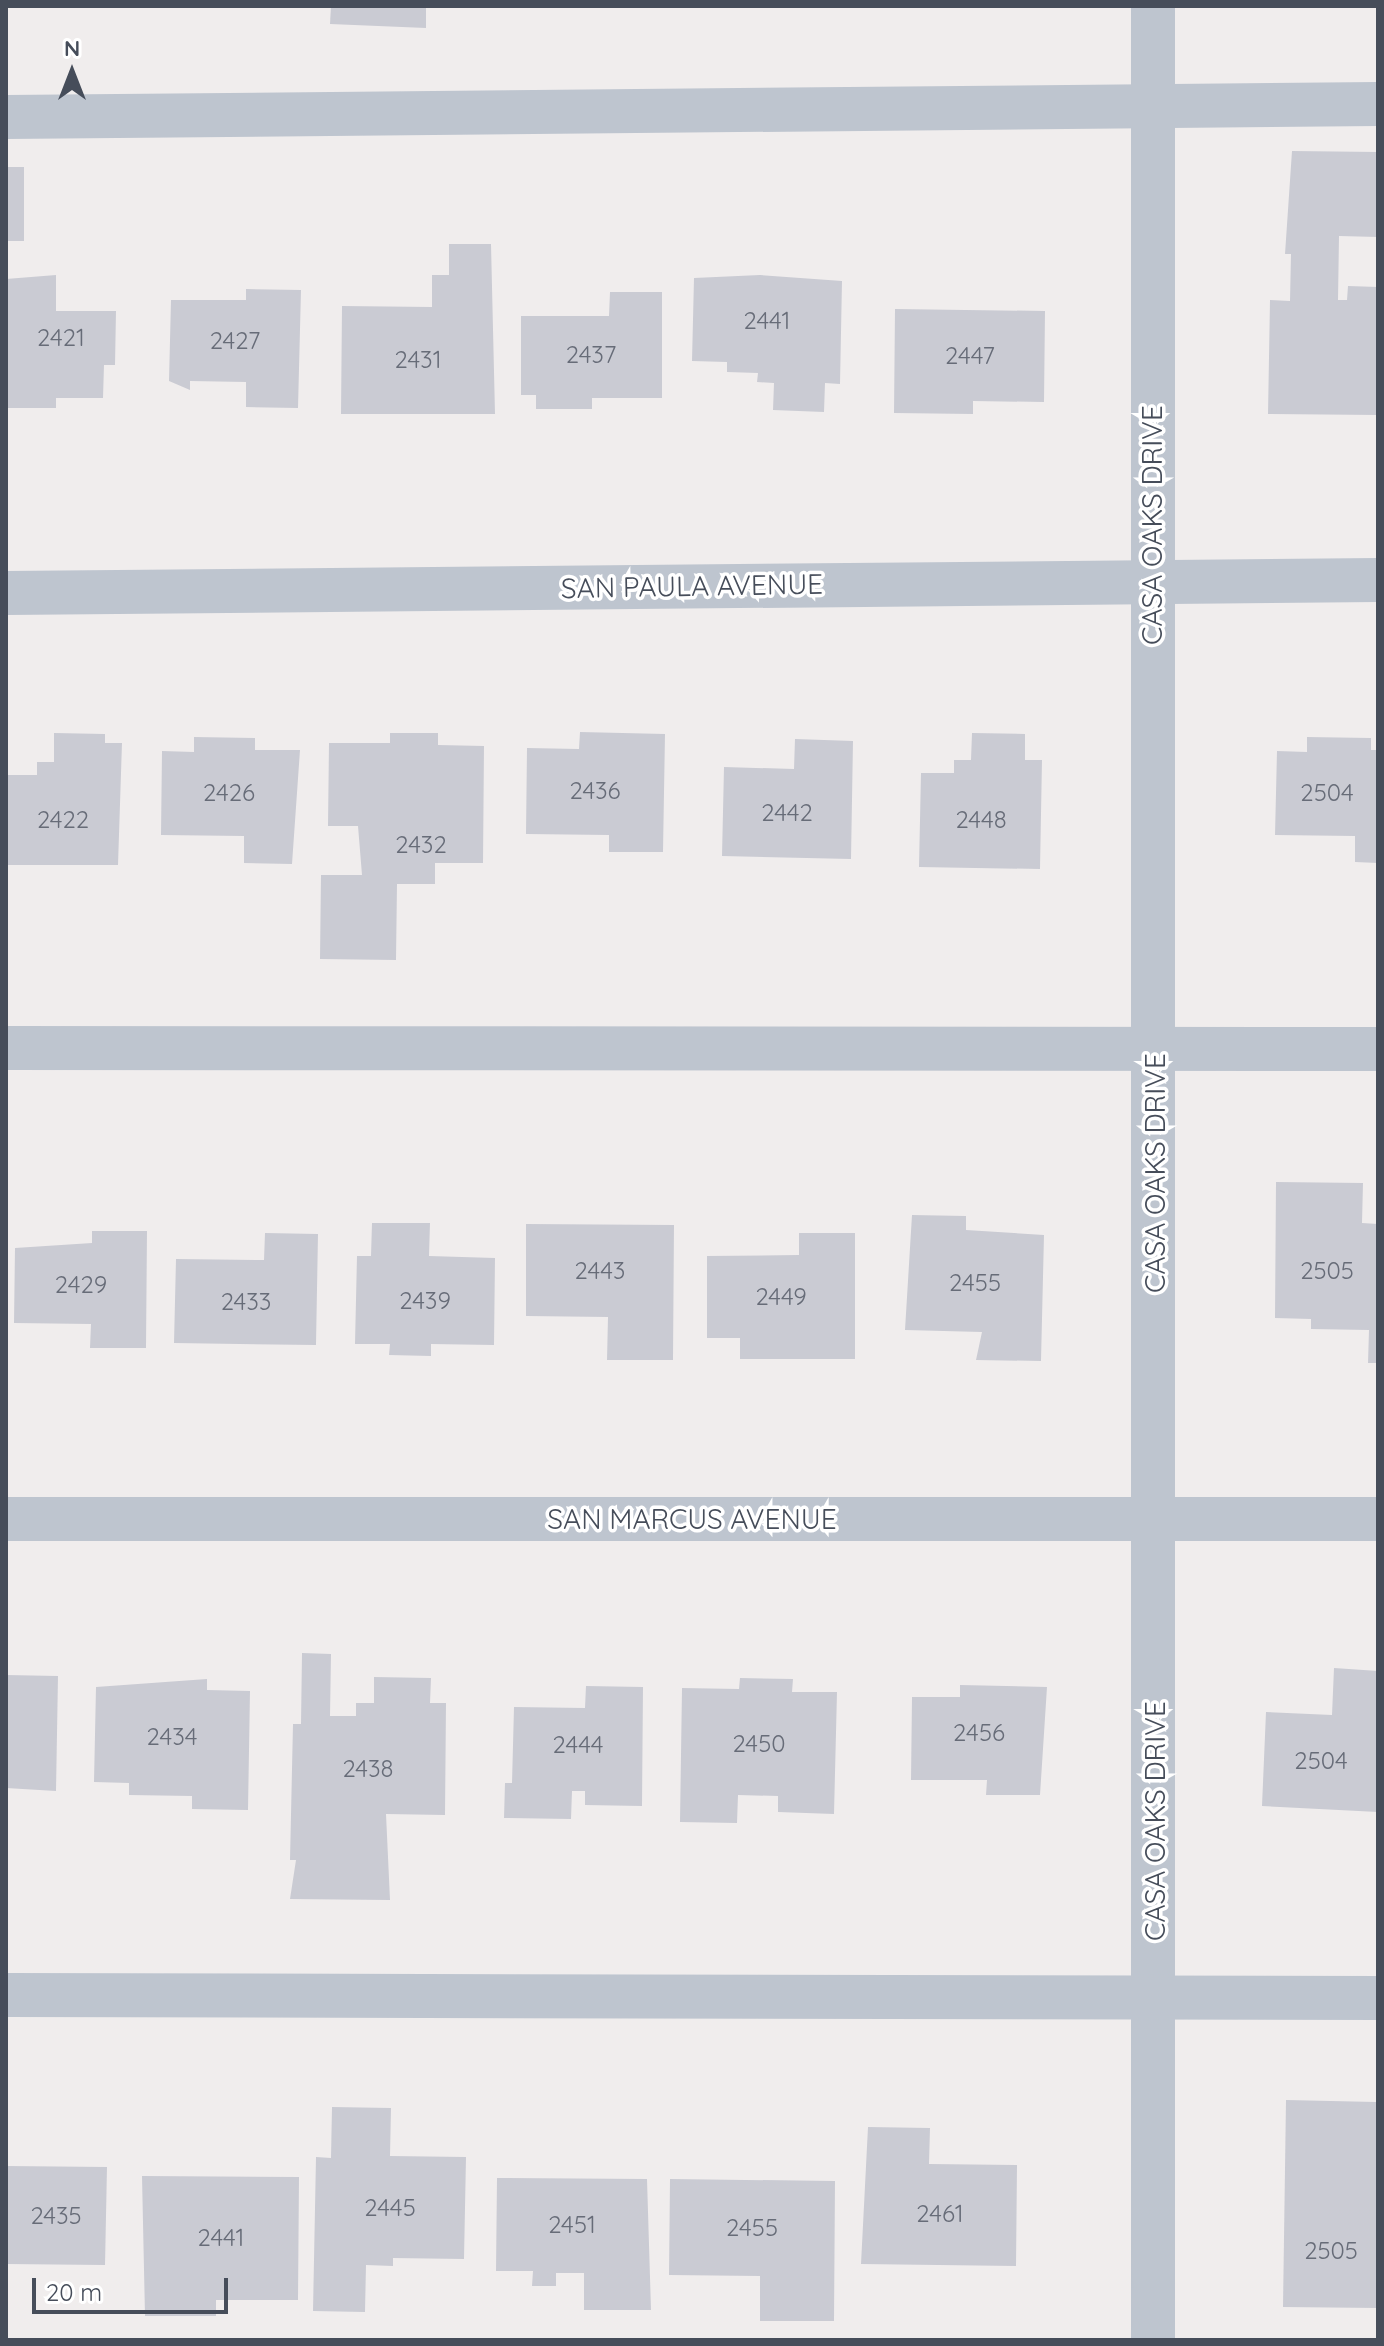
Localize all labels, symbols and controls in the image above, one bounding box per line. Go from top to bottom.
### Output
north arrow [32,32,112,112]
text: N [64,34,80,62]
house number: 2441 [744,307,790,335]
house number: 2421 [37,324,85,352]
house number: 2427 [210,327,260,355]
house number: 2437 [566,341,616,369]
house number: 2447 [945,342,995,370]
house number: 2431 [394,346,442,374]
street label: CASA OAKS DRIVE [1135,405,1169,645]
street label: SAN PAULA AVENUE [561,567,823,605]
house number: 2436 [569,777,621,805]
house number: 2426 [203,779,255,807]
house number: 2504 [1300,779,1354,807]
house number: 2442 [761,799,813,827]
house number: 2422 [37,806,89,834]
house number: 2448 [955,806,1007,834]
house number: 2432 [395,831,447,859]
street label: CASA OAKS DRIVE [1138,1053,1172,1293]
house number: 2443 [575,1257,625,1285]
house number: 2505 [1300,1257,1354,1285]
house number: 2455 [949,1269,1001,1297]
house number: 2429 [55,1271,107,1299]
house number: 2449 [755,1283,807,1311]
house number: 2439 [399,1287,451,1315]
house number: 2433 [221,1288,271,1316]
street label: SAN MARCUS AVENUE [547,1502,837,1536]
street label: CASA OAKS DRIVE [1138,1701,1172,1941]
house number: 2456 [953,1719,1005,1747]
house number: 2434 [147,1723,197,1751]
house number: 2450 [732,1730,786,1758]
house number: 2444 [553,1731,603,1759]
house number: 2504 [1294,1747,1348,1775]
house number: 2438 [342,1755,394,1783]
house number: 2445 [364,2194,416,2222]
house number: 2461 [916,2200,964,2228]
house number: 2435 [30,2202,82,2230]
house number: 2451 [548,2211,596,2239]
house number: 2455 [726,2214,778,2242]
house number: 2441 [198,2224,244,2252]
house number: 2505 [1304,2237,1358,2265]
scale bar [36,2262,232,2312]
text: 20 m [46,2277,102,2307]

